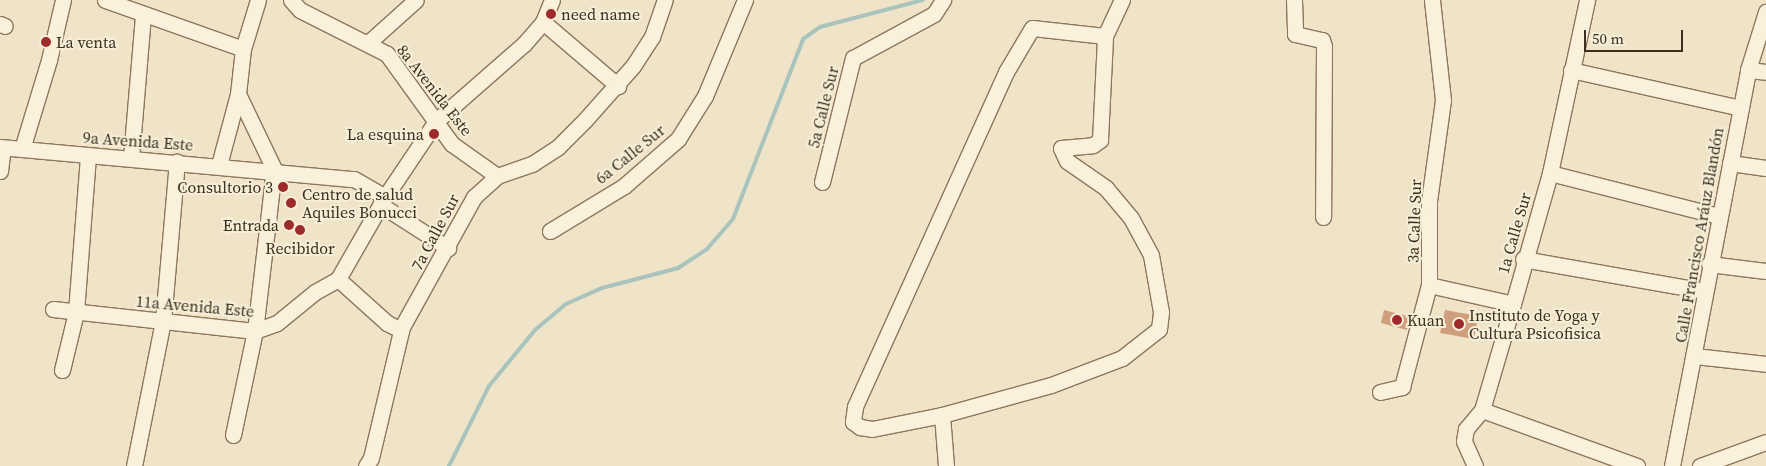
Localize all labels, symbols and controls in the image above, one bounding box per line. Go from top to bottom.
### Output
place label: need name [561,4,640,24]
marker: need name [545,8,557,20]
scale bar [1586,20,1685,52]
text: 50 m [1592,28,1624,49]
place label: La venta [56,32,116,52]
marker: La venta [40,36,52,48]
street label: 8a Avenida Este [393,40,477,140]
street label: 5a Calle Sur [804,64,842,150]
street label: 6a Calle Sur [591,120,669,188]
place label: La esquina [347,124,424,144]
street label: Calle Francisco Aráuz Blandón [1671,126,1727,344]
street label: 9a Avenida Este [82,128,194,154]
marker: La esquina [428,128,440,140]
place label: Consultorio 3 [177,177,273,197]
street label: 3a Calle Sur [1403,179,1425,263]
marker: Consultorio 3 [277,181,289,193]
place label: Centro de salud Aquiles Bonucci [302,184,417,222]
street label: 1a Calle Sur [1493,190,1535,276]
street label: 7a Calle Sur [407,191,463,273]
marker: Centro de salud Aquiles Bonucci [284,196,298,210]
place label: Entrada [223,215,279,235]
marker: Entrada [283,219,295,231]
marker: Recibidor [294,224,306,236]
place label: Recibidor [265,238,335,258]
street label: 11a Avenida Este [135,291,255,321]
place label: Instituto de Yoga y Cultura Psicofisica [1469,305,1601,343]
place label: Kuan [1407,310,1444,330]
marker: Kuan [1391,314,1403,326]
marker: Instituto de Yoga y Cultura Psicofisica [1453,318,1465,330]

